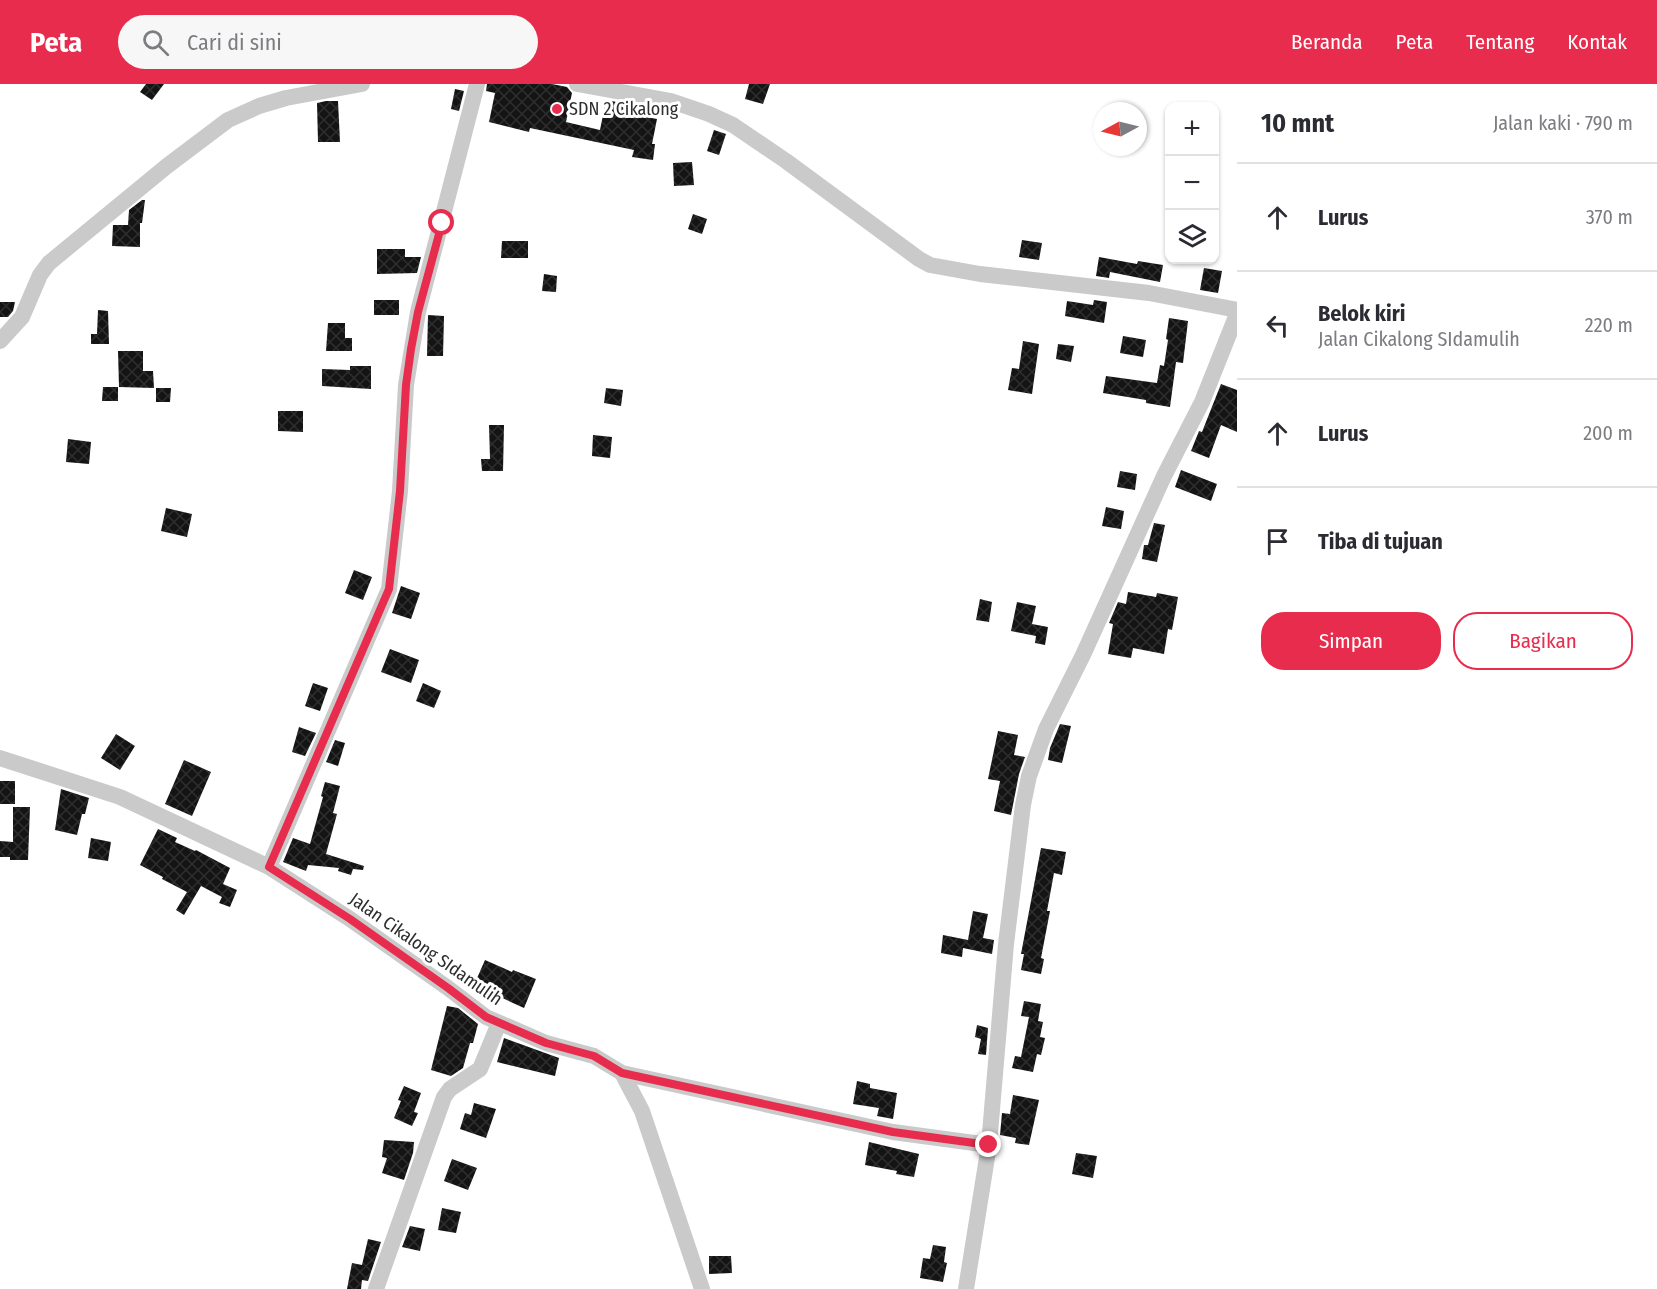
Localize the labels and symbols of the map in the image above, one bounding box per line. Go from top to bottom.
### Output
place label: SDN 2 Cikalong [569,98,679,120]
marker: SDN 2 Cikalong [550,102,564,116]
north arrow [1093,102,1147,156]
route start [428,209,454,235]
street label: Jalan Cikalong SIdamulih [345,888,507,1010]
route end [975,1131,1001,1157]

